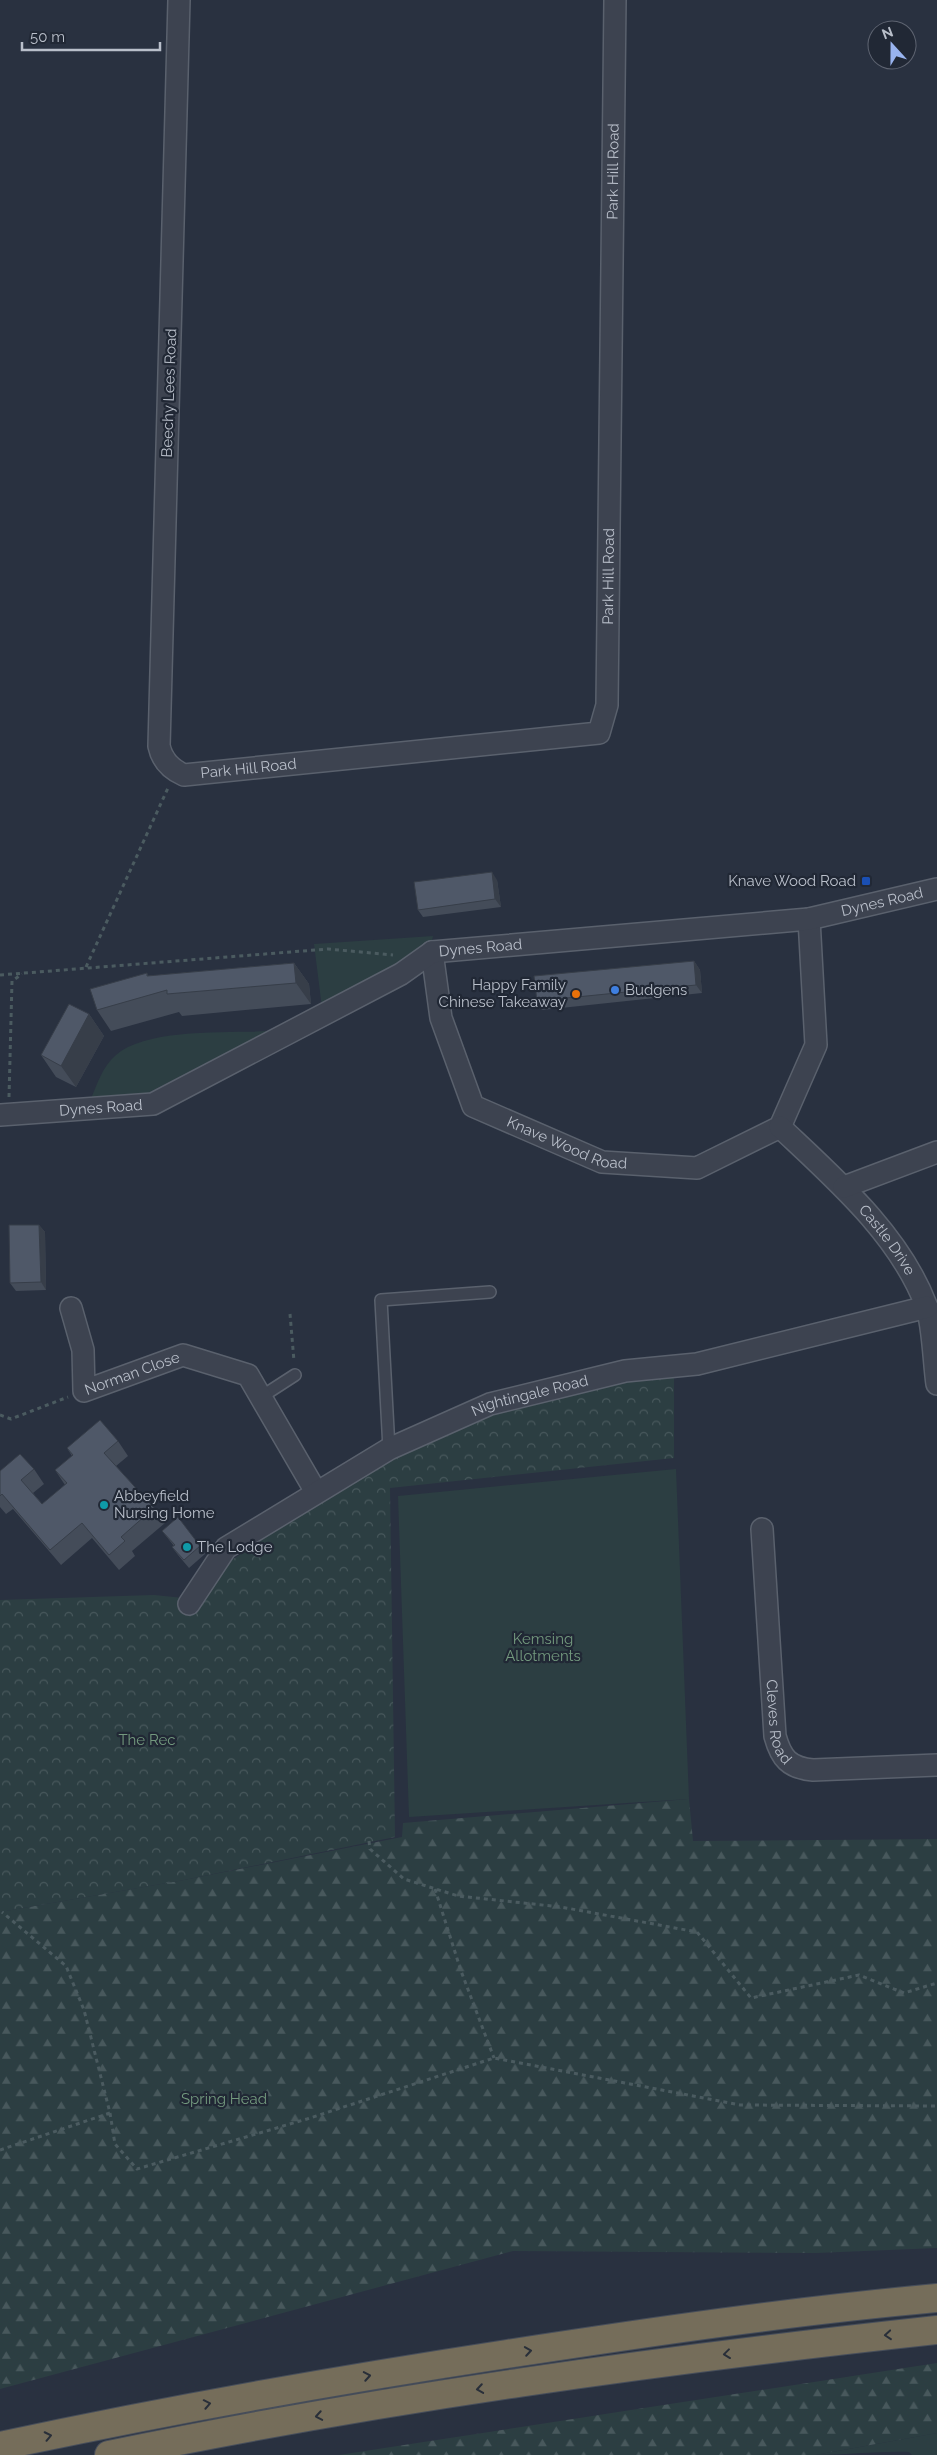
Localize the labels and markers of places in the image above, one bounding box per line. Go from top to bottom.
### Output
place label: Knave Wood Road [728,872,856,890]
marker: Knave Wood Road [860,875,872,887]
place label: Happy Family Chinese Takeaway [439,976,566,1011]
place label: Budgens [625,981,687,999]
marker: Budgens [609,984,621,996]
marker: Happy Family Chinese Takeaway [570,988,582,1000]
place label: Abbeyfield Nursing Home [114,1487,215,1522]
marker: Abbeyfield Nursing Home [98,1499,110,1511]
place label: The Lodge [197,1538,273,1556]
marker: The Lodge [181,1541,193,1553]

